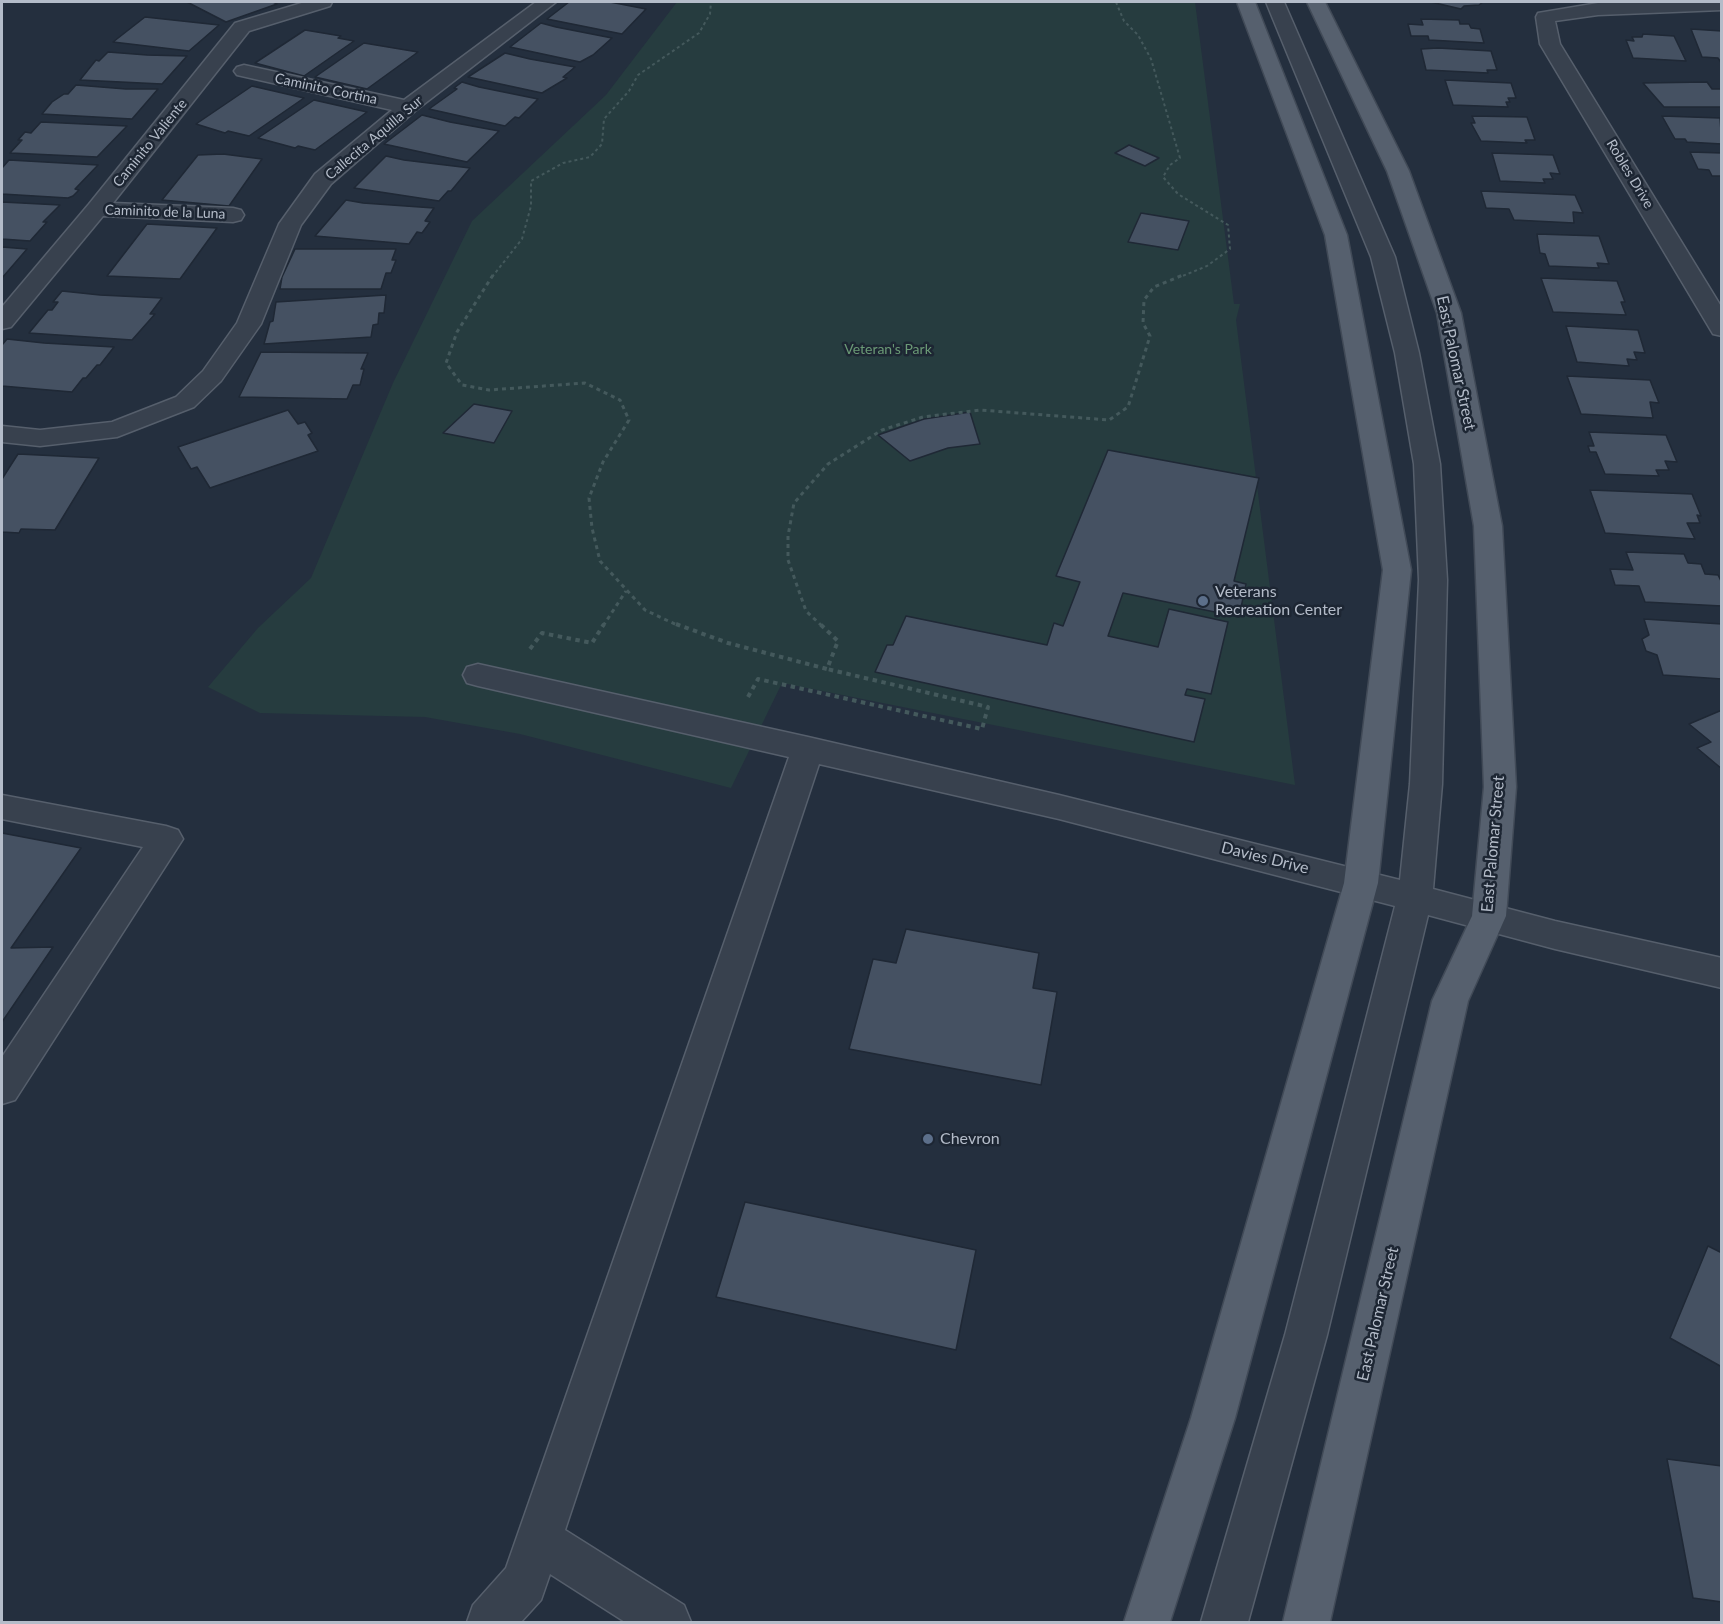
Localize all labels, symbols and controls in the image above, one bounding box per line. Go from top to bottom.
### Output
street label: Caminito Cortina [273,70,379,108]
street label: Callecita Aquilla Sur [322,92,426,184]
street label: Caminito Valiente [109,96,191,190]
street label: Robles Drive [1603,136,1657,212]
street label: Caminito de la Luna [104,201,226,223]
street label: East Palomar Street [1432,294,1480,432]
park label: Veteran's Park [844,341,932,357]
place label: Veterans Recreation Center [1215,582,1342,620]
marker: Veterans Recreation Center [1196,594,1210,608]
street label: East Palomar Street [1477,775,1509,913]
street label: Davies Drive [1219,838,1311,878]
place label: Chevron [940,1129,1000,1149]
marker: Chevron [921,1132,935,1146]
street label: East Palomar Street [1353,1245,1403,1383]

